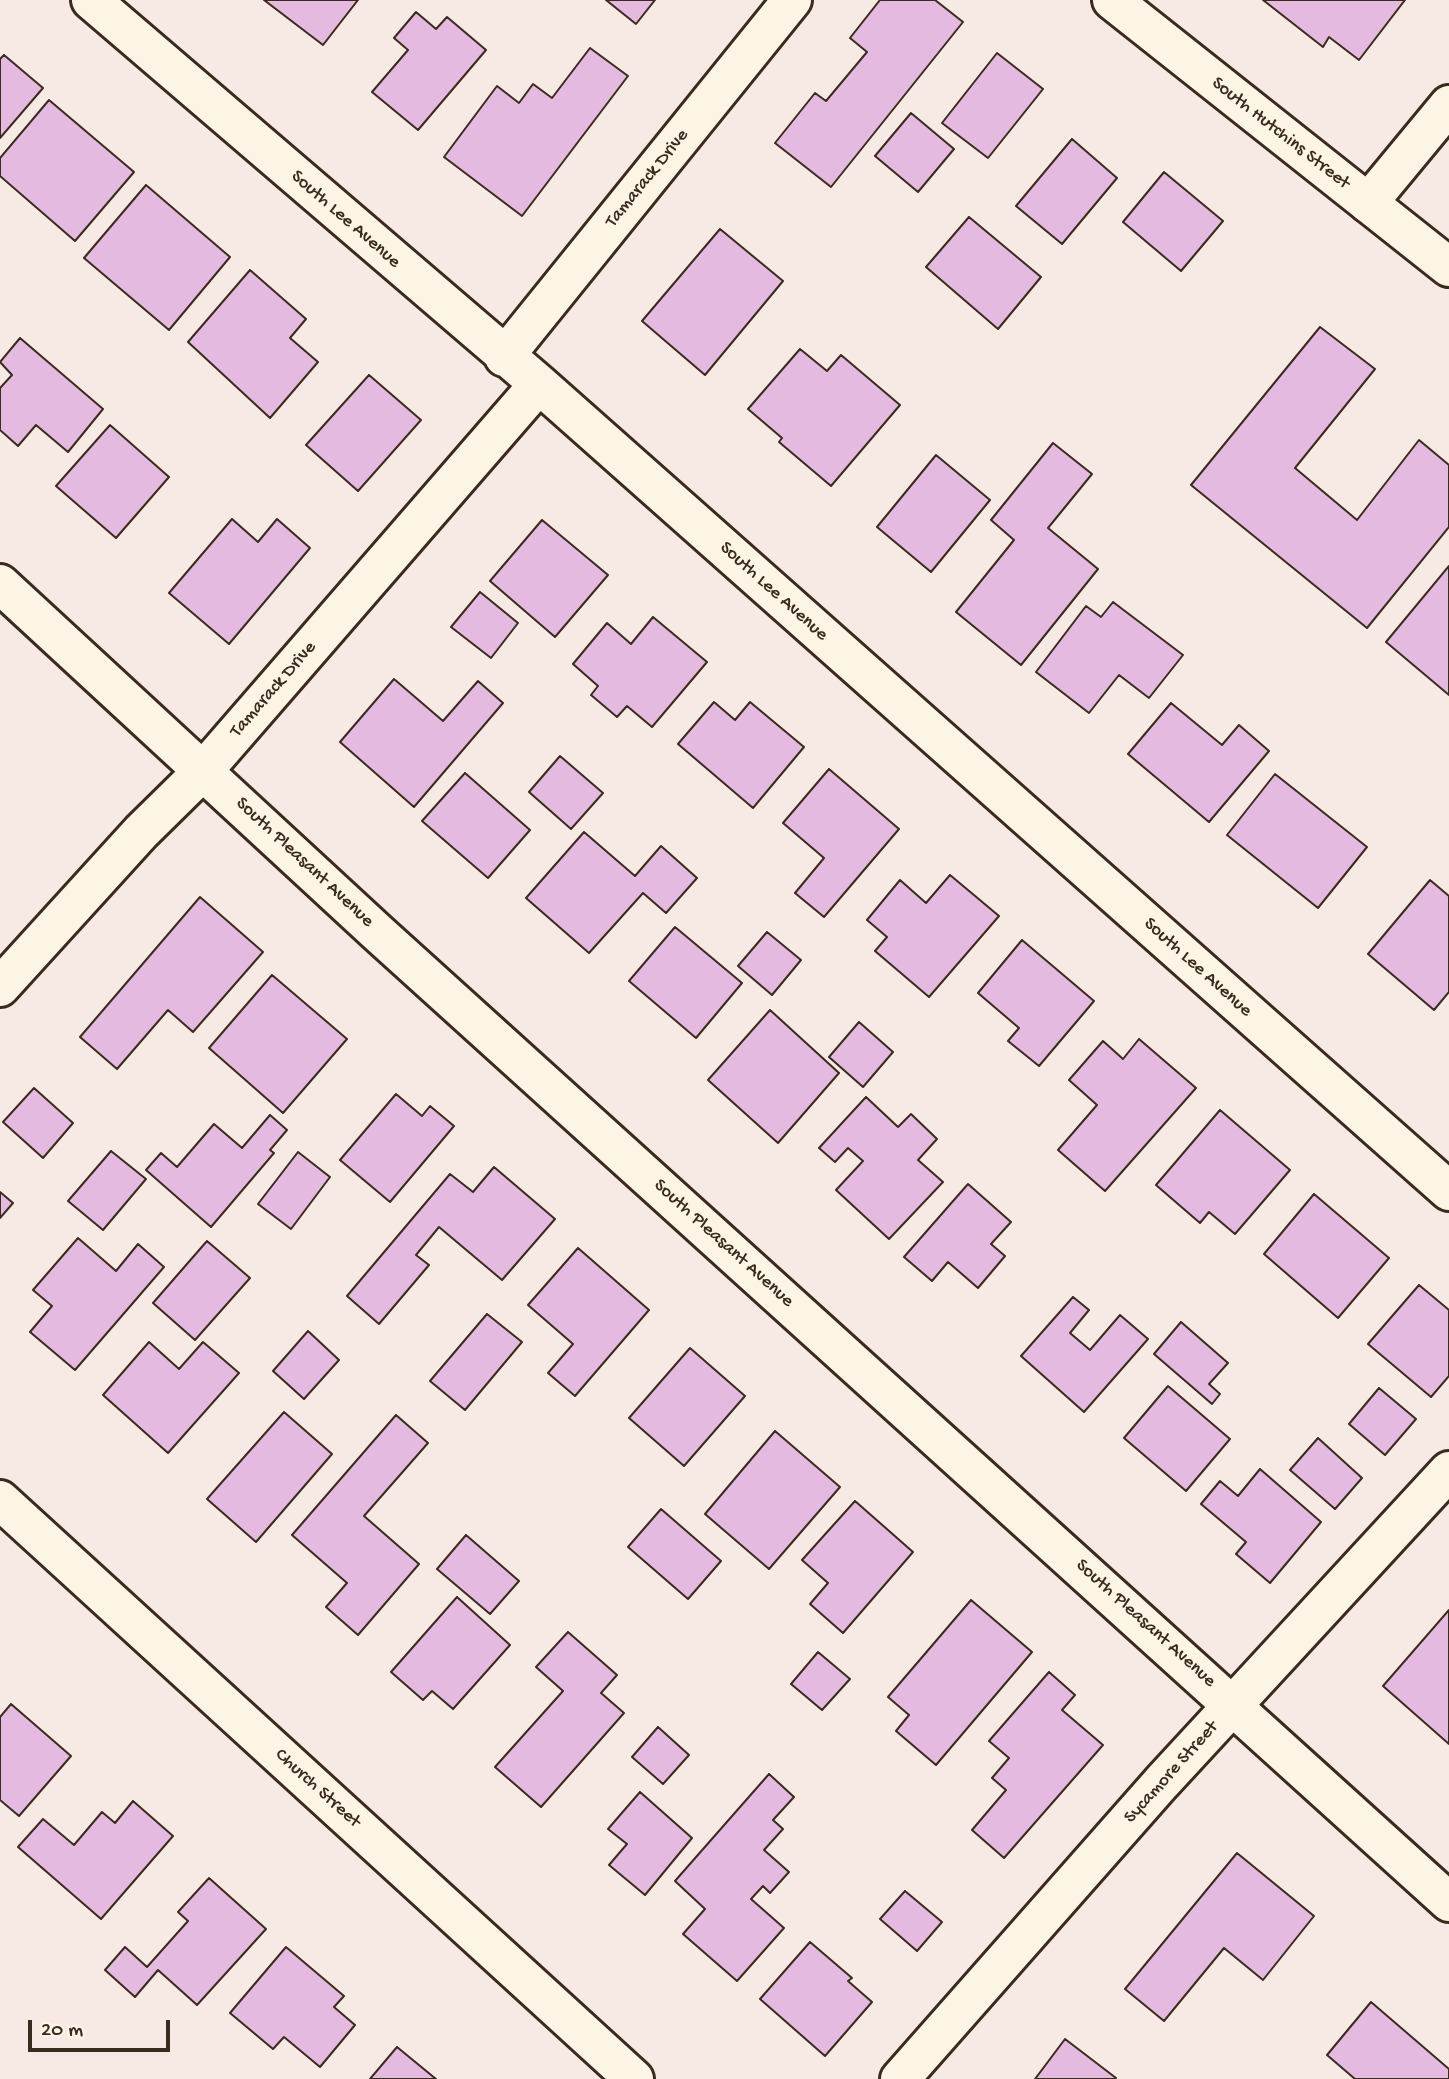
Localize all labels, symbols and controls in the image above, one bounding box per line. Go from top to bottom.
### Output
street label: South Hutchins Street [1206,73,1354,195]
street label: Tamarack Drive [601,125,695,233]
street label: South Lee Avenue [285,166,405,274]
street label: South Lee Avenue [714,537,832,647]
street label: Tamarack Drive [226,637,322,743]
street label: South Pleasant Avenue [230,793,378,933]
street label: South Lee Avenue [1138,913,1256,1023]
street label: South Pleasant Avenue [648,1175,798,1313]
street label: South Pleasant Avenue [1070,1555,1220,1693]
street label: Sycamore Street [1120,1717,1224,1829]
street label: Church Street [269,1744,365,1834]
scale bar [32,2006,173,2050]
text: 20 m [41,2019,83,2044]

